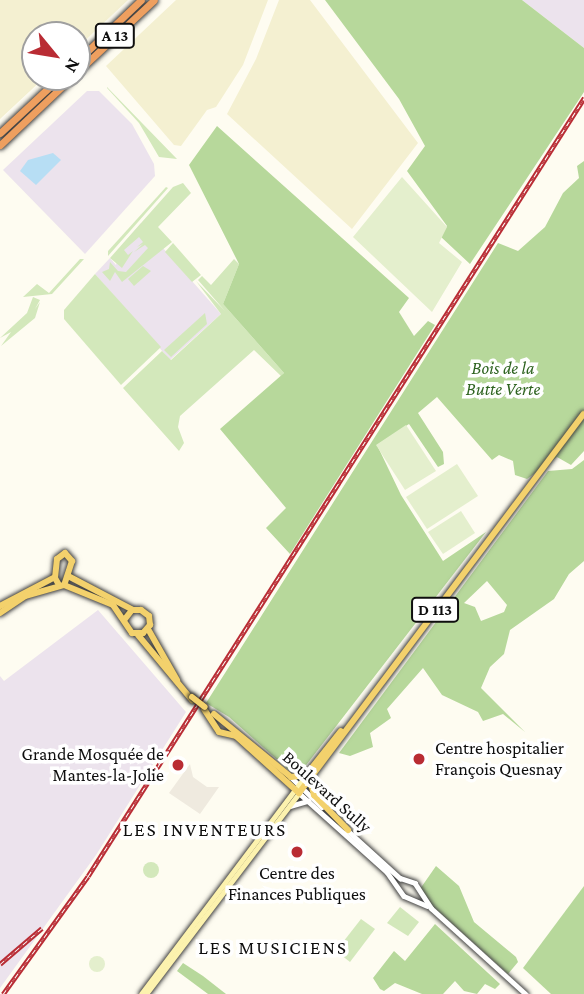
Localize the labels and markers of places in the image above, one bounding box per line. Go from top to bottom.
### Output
place label: Centre hospitalier François Quesnay [435,738,564,780]
place label: Grande Mosquée de Mantes-la-Jolie [22,744,164,786]
marker: Centre hospitalier François Quesnay [409,749,429,769]
marker: Grande Mosquée de Mantes-la-Jolie [170,757,186,773]
marker: Centre des Finances Publiques [289,844,305,860]
place label: Centre des Finances Publiques [228,863,366,906]

